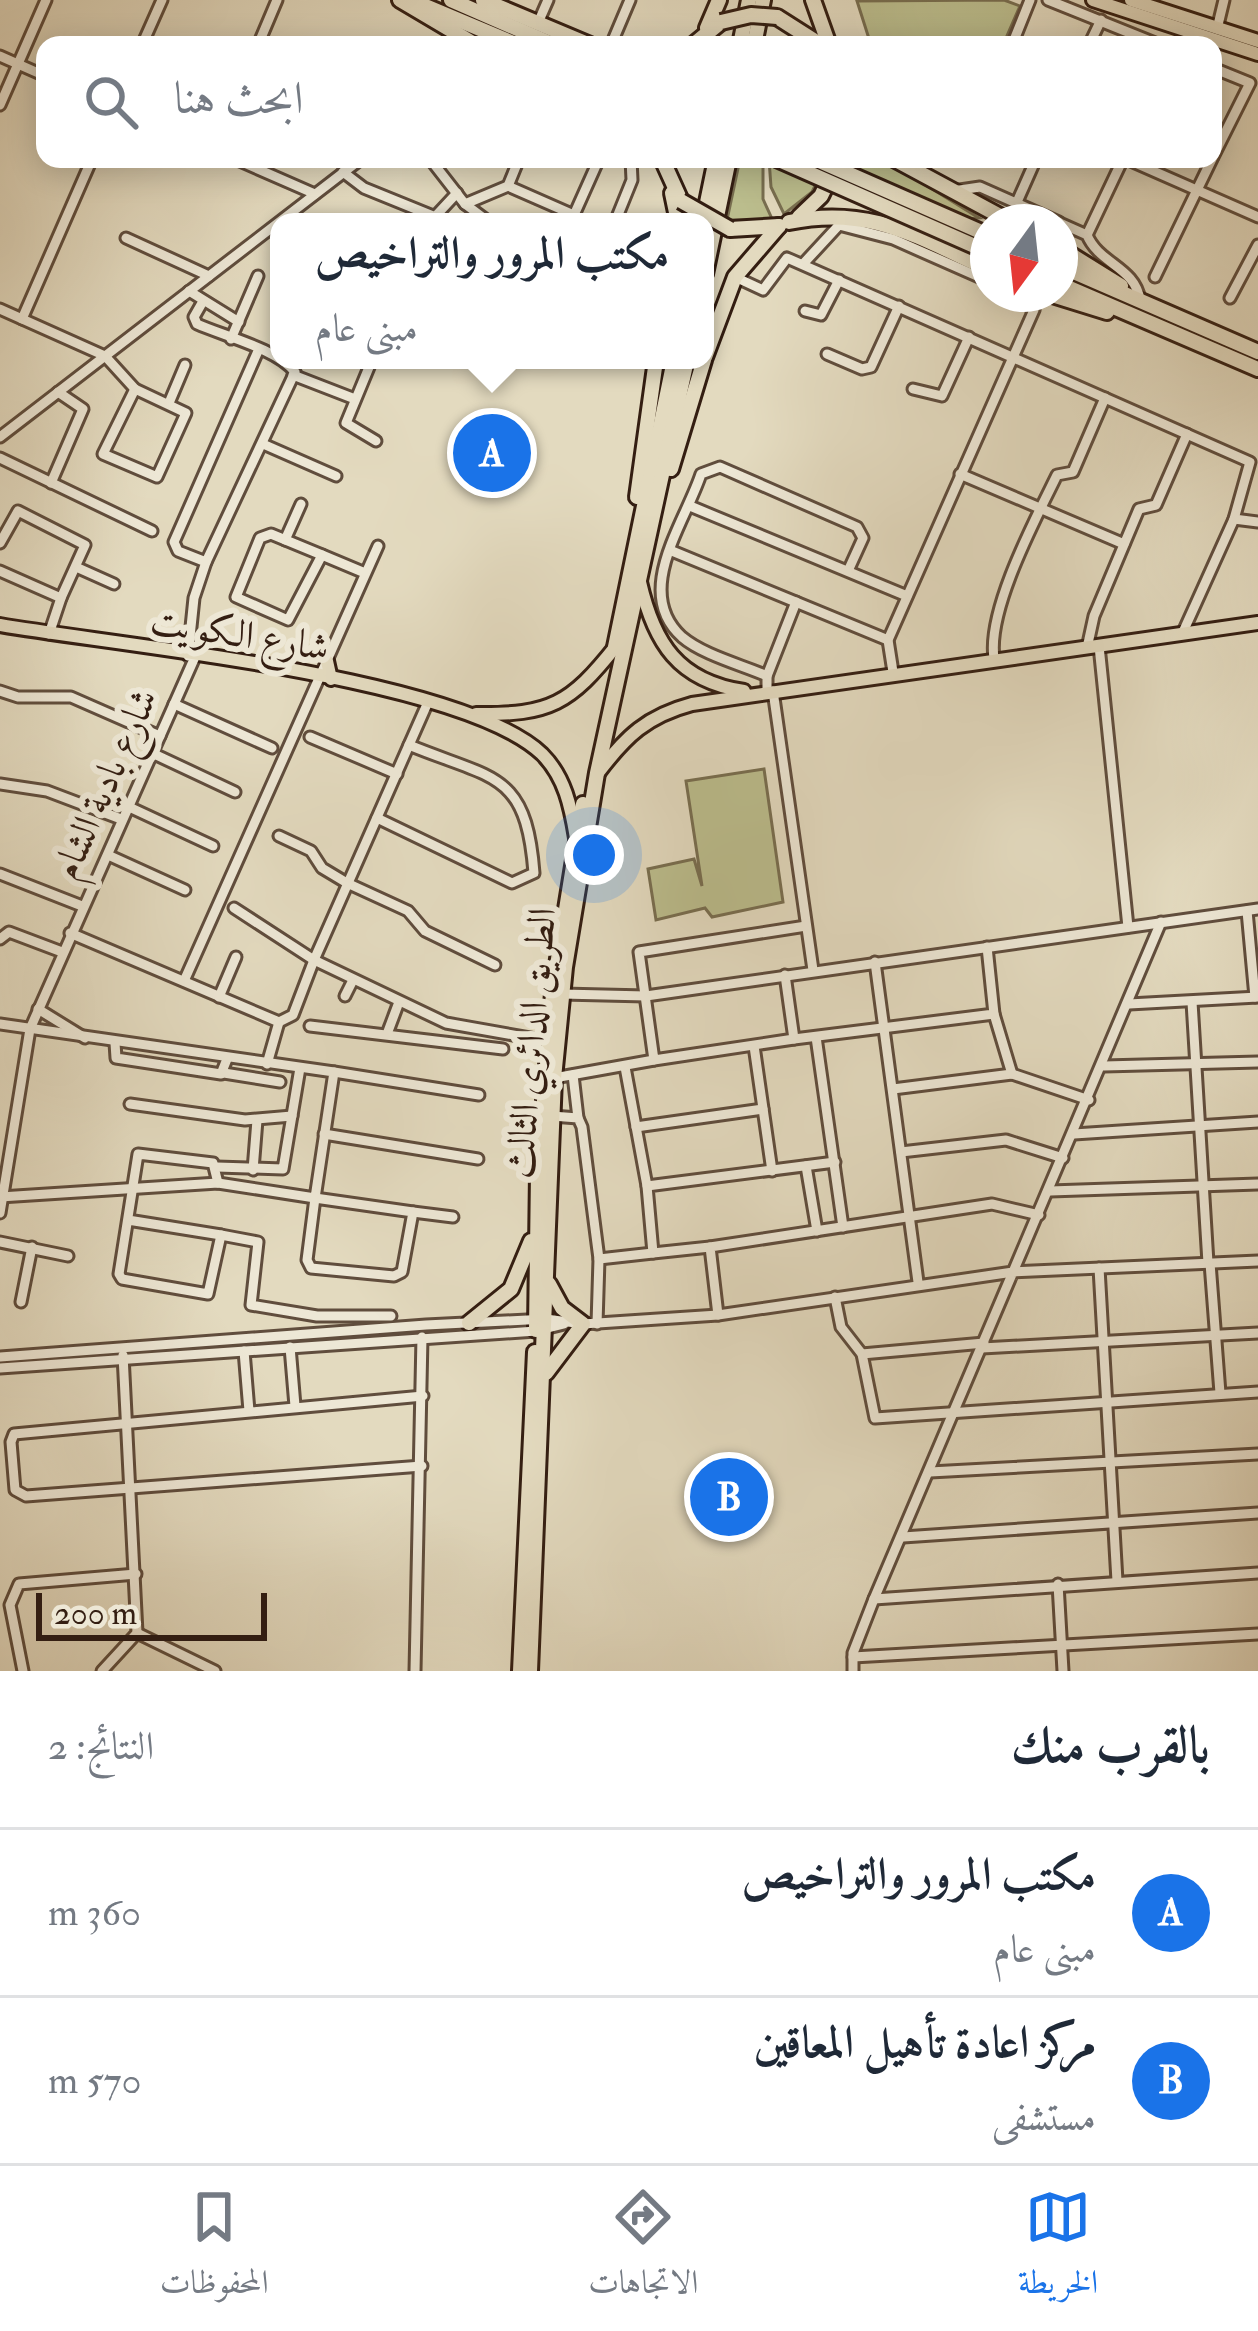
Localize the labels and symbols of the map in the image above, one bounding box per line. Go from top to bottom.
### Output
north arrow [970,204,1078,312]
pin: A [453,408,531,498]
street label: شارع الكويت [146,596,333,679]
street label: شارع بادية الشام [41,681,177,891]
your location [564,825,624,885]
street label: الطريق الدائري الثالث [495,906,573,1181]
pin: B [690,1452,768,1542]
scale bar [36,1587,267,1640]

